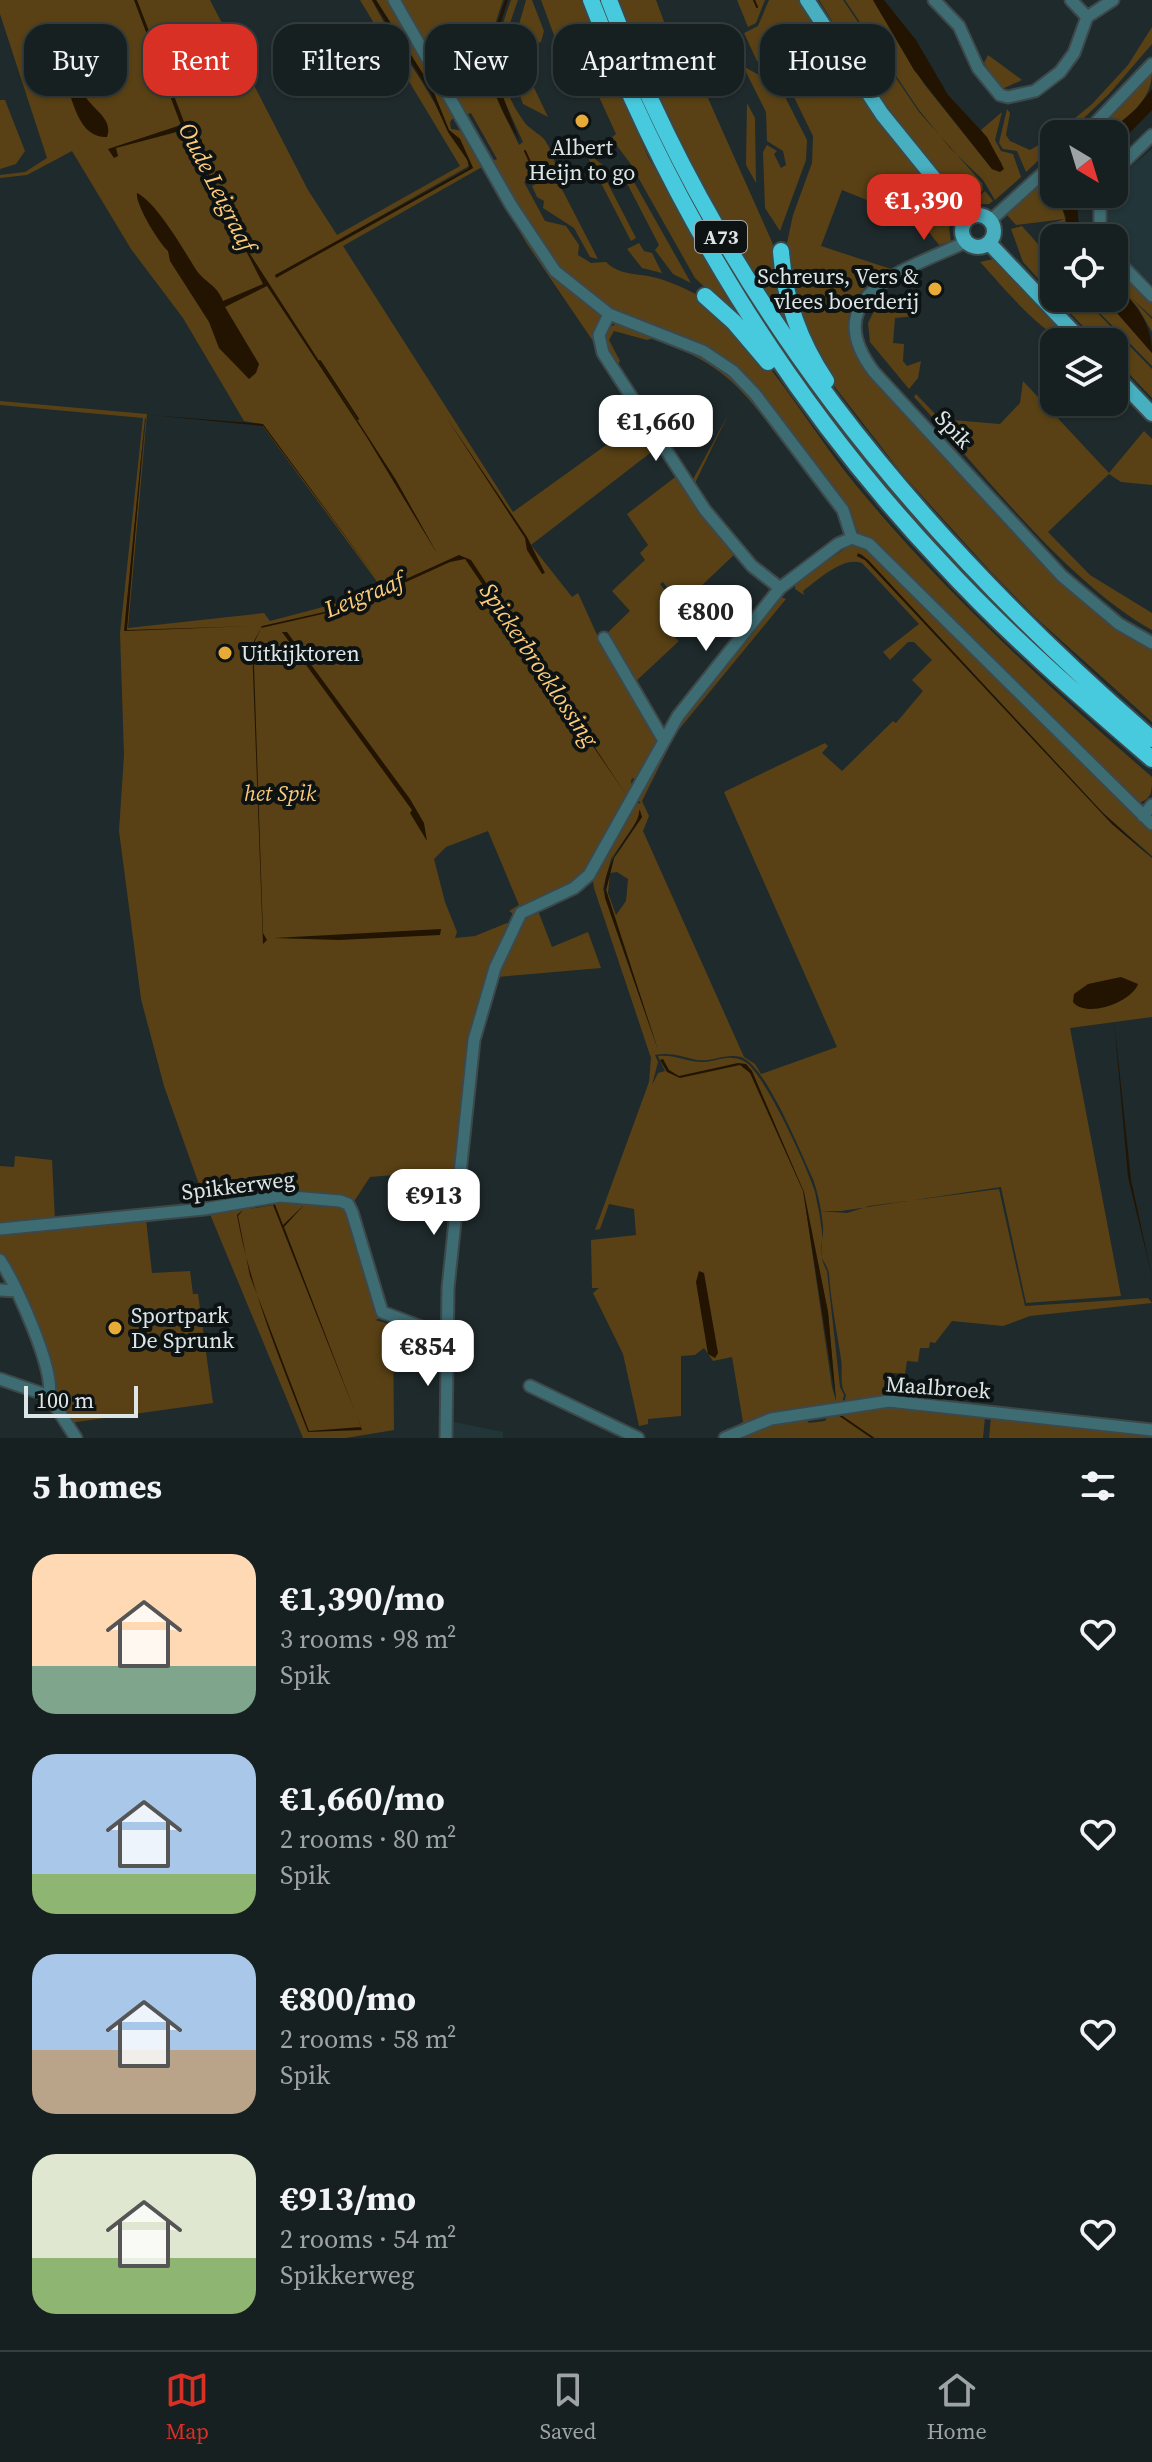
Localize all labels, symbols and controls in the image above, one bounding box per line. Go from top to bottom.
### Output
chip: Buy [24,24,127,96]
chip: Rent [143,24,257,96]
chip: Filters [273,24,409,96]
chip: New [425,24,537,96]
chip: Apartment [553,24,744,96]
chip: House [760,24,895,96]
marker: Albert Heijn to go [573,112,591,130]
water label: Oude Leigraaf [171,117,266,261]
north arrow [1040,120,1128,208]
map controls [1040,120,1128,416]
place label: Albert Heijn to go [529,132,635,187]
pin: €1,390 [859,174,989,242]
text: €1,390 [885,182,963,218]
road number: A73 [695,221,747,253]
button: locate [1040,224,1128,312]
place label: Schreurs, Vers & vlees boerderij [758,261,919,316]
marker: Schreurs, Vers & vlees boerderij [926,280,944,298]
button: layers [1040,328,1128,416]
pin: €1,660 [591,395,721,463]
text: €1,660 [617,403,695,439]
street label: Spik [929,403,980,455]
water label: Leigraaf [318,562,413,626]
water label: Spickerbroeklossing [472,576,607,755]
pin: €800 [659,585,753,653]
text: €800 [678,593,734,629]
place label: Uitkijktoren [241,638,360,668]
marker: Uitkijktoren [216,644,234,662]
park label: het Spik [244,778,317,808]
street label: Spikkerweg [180,1163,296,1207]
pin: €913 [387,1169,481,1237]
text: €913 [406,1177,462,1213]
place label: Sportpark De Sprunk [131,1300,235,1355]
marker: Sportpark De Sprunk [106,1319,124,1337]
pin: €854 [381,1320,475,1388]
text: €854 [400,1328,456,1364]
street label: Maalbroek [884,1368,993,1406]
scale bar [24,1382,138,1418]
text: 100 m [36,1385,94,1415]
text: 5 homes [32,1463,162,1509]
icon: filters [1076,1464,1120,1508]
text: €1,390/mo [280,1575,445,1621]
icon: home [96,1586,192,1682]
icon: heart [1076,1612,1120,1656]
text: 3 rooms · 98 m² [280,1621,456,1657]
text: Spik [280,1657,330,1693]
text: €1,660/mo [280,1775,445,1821]
icon: home [96,1786,192,1882]
icon: heart [1076,1812,1120,1856]
text: 2 rooms · 80 m² [280,1821,456,1857]
text: Spik [280,1857,330,1893]
text: €800/mo [280,1975,416,2021]
icon: home [96,1986,192,2082]
icon: heart [1076,2012,1120,2056]
text: 2 rooms · 58 m² [280,2021,456,2057]
text: Spik [280,2057,330,2093]
text: €913/mo [280,2175,416,2221]
icon: home [96,2186,192,2282]
icon: heart [1076,2212,1120,2256]
text: 2 rooms · 54 m² [280,2221,456,2257]
text: Spikkerweg [280,2257,414,2293]
tab: Map [165,2368,209,2446]
tab: Saved [540,2368,596,2446]
tab: Home [927,2368,987,2446]

